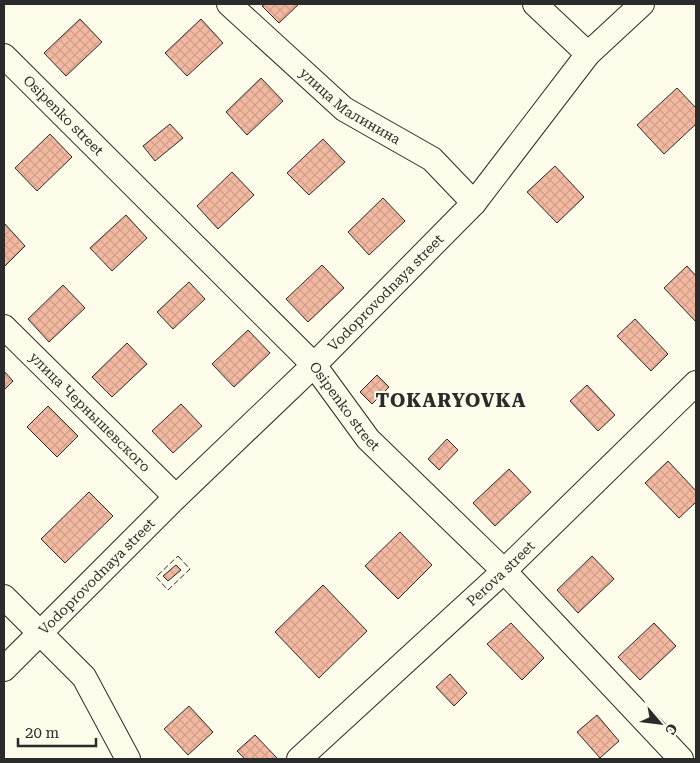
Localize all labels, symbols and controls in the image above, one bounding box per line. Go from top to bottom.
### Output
street label: улица Малинина [296,65,404,148]
street label: Osipenko street [20,72,107,159]
street label: Vodoprovodnaya street [325,231,447,354]
street label: улица Чернышевского [26,349,154,475]
street label: Osipenko street [306,359,383,454]
district label: TOKARYOVKA [376,389,526,412]
street label: Vodoprovodnaya street [35,515,158,638]
street label: Perova street [463,538,538,609]
north arrow [635,698,685,748]
scale bar [18,716,95,748]
text: С [662,721,681,737]
text: 20 m [25,724,60,742]

